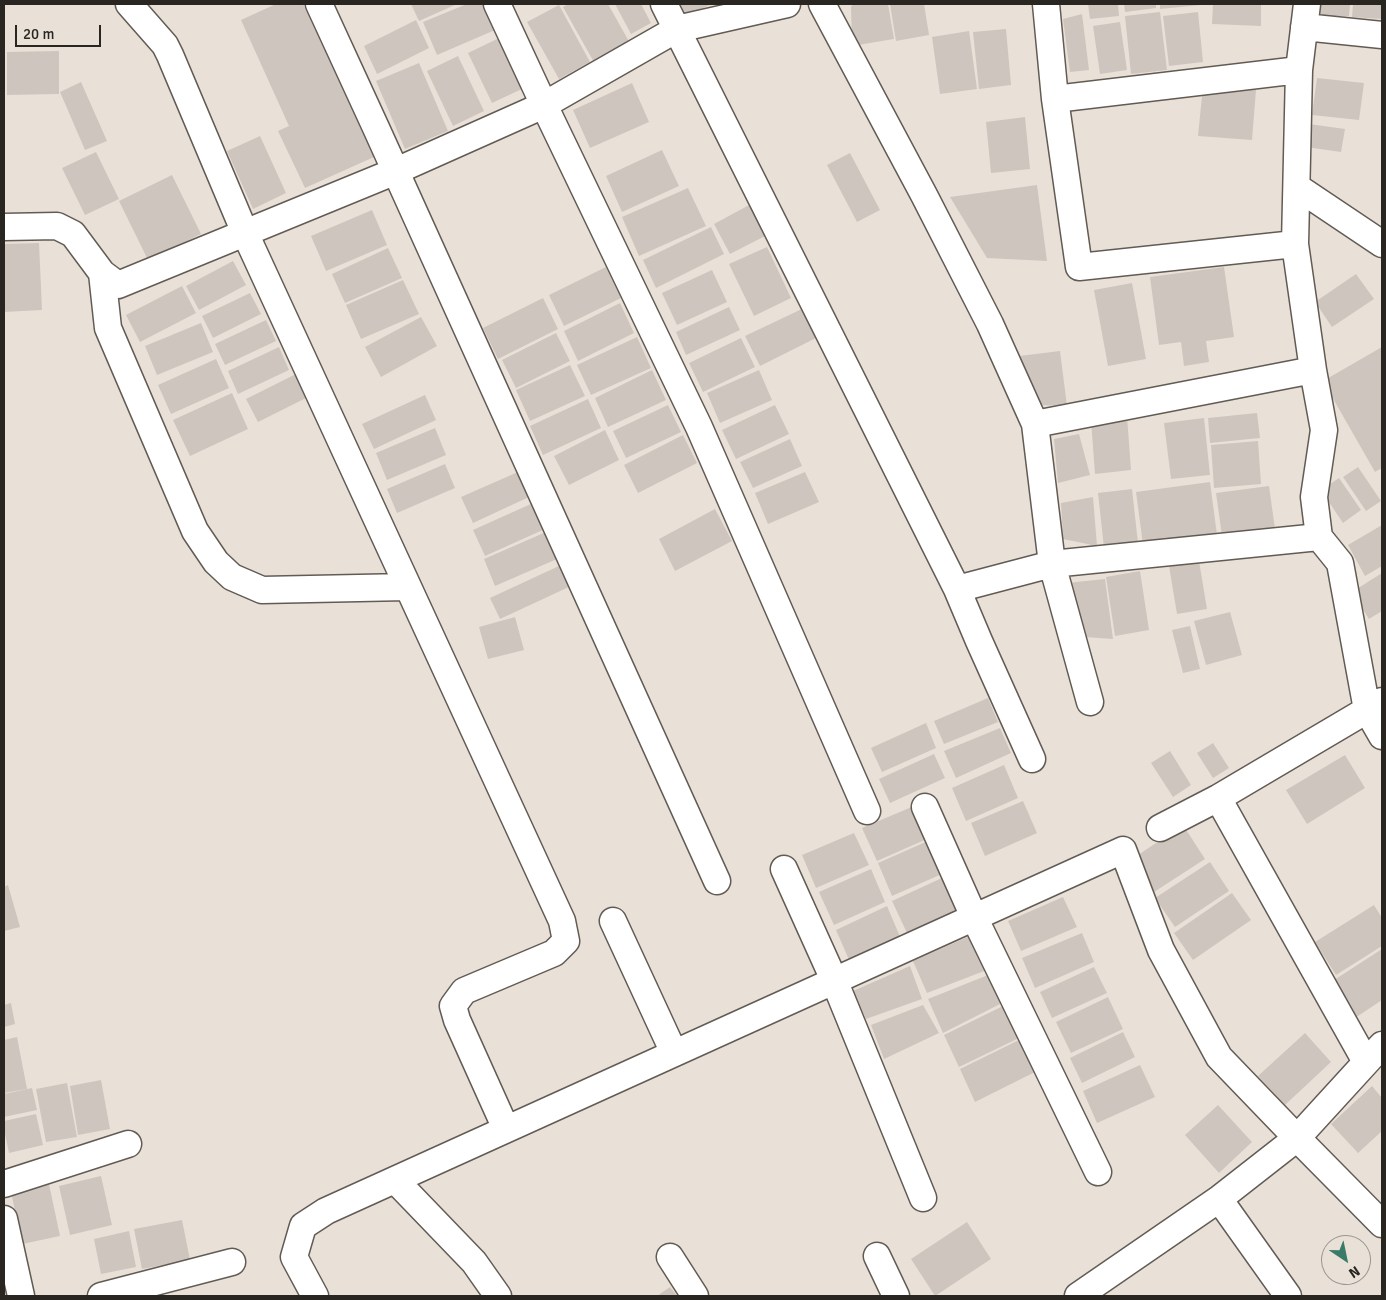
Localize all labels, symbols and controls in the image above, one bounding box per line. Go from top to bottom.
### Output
scale bar [18,15,104,47]
text: 20 m [23,25,54,43]
north arrow [1321,1235,1371,1285]
text: N [1345,1262,1363,1282]

